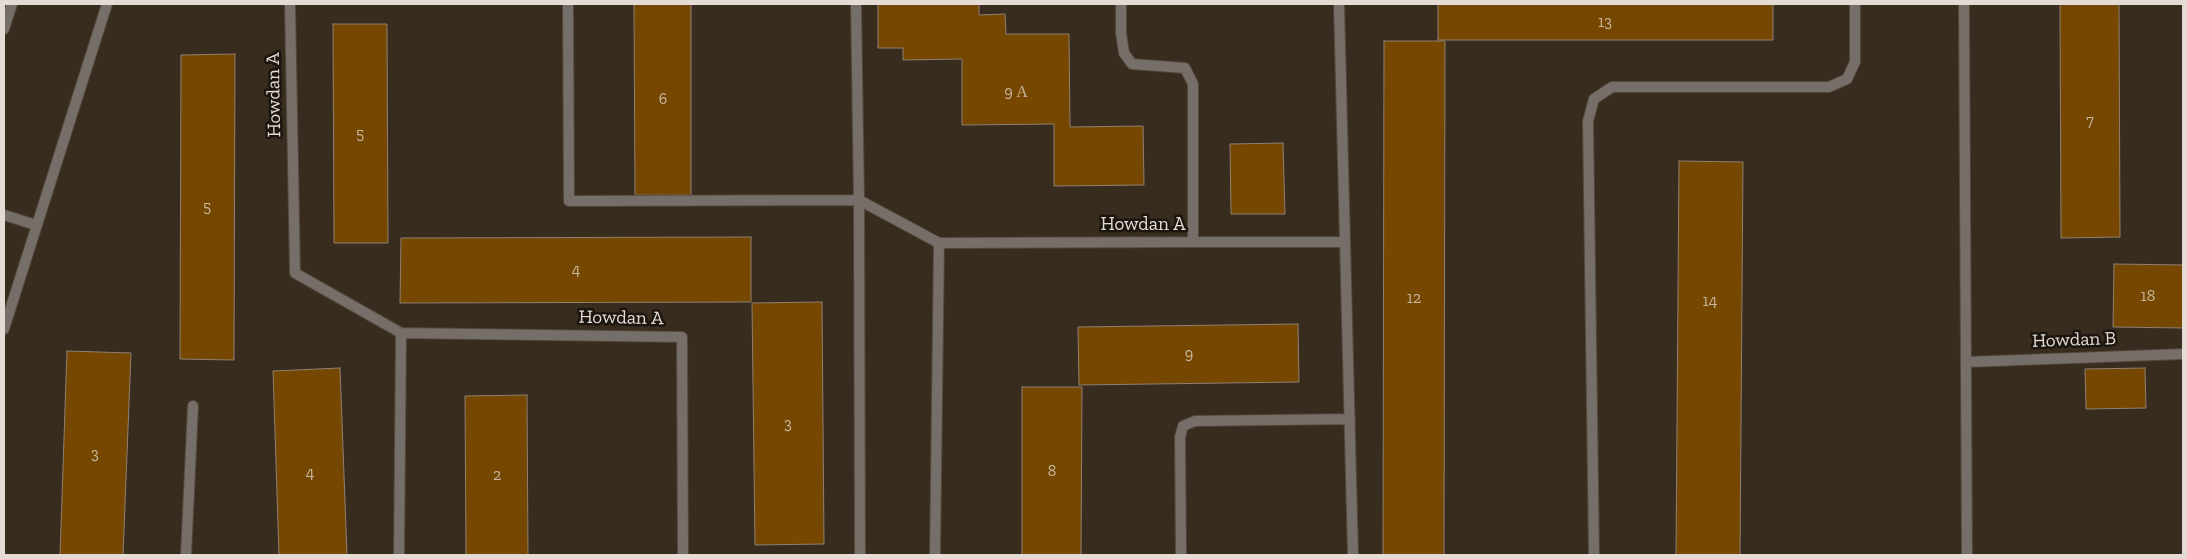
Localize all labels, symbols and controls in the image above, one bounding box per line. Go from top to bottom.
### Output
house number: 13 [1598,12,1612,32]
street label: Howdan A [262,52,286,138]
house number: 9 А [1004,82,1028,102]
house number: 6 [659,89,667,109]
house number: 7 [2086,111,2094,131]
house number: 5 [356,124,364,144]
house number: 5 [203,197,211,217]
street label: Howdan A [1101,214,1185,236]
house number: 4 [572,260,580,280]
house number: 18 [2141,286,2155,306]
house number: 12 [1407,288,1421,308]
house number: 14 [1703,291,1717,311]
street label: Howdan A [578,306,664,330]
street label: Howdan B [2032,327,2116,353]
house number: 9 [1185,344,1193,364]
house number: 3 [784,414,792,434]
house number: 3 [91,444,99,464]
house number: 8 [1048,461,1056,481]
house number: 4 [306,463,314,483]
house number: 2 [493,465,501,485]

